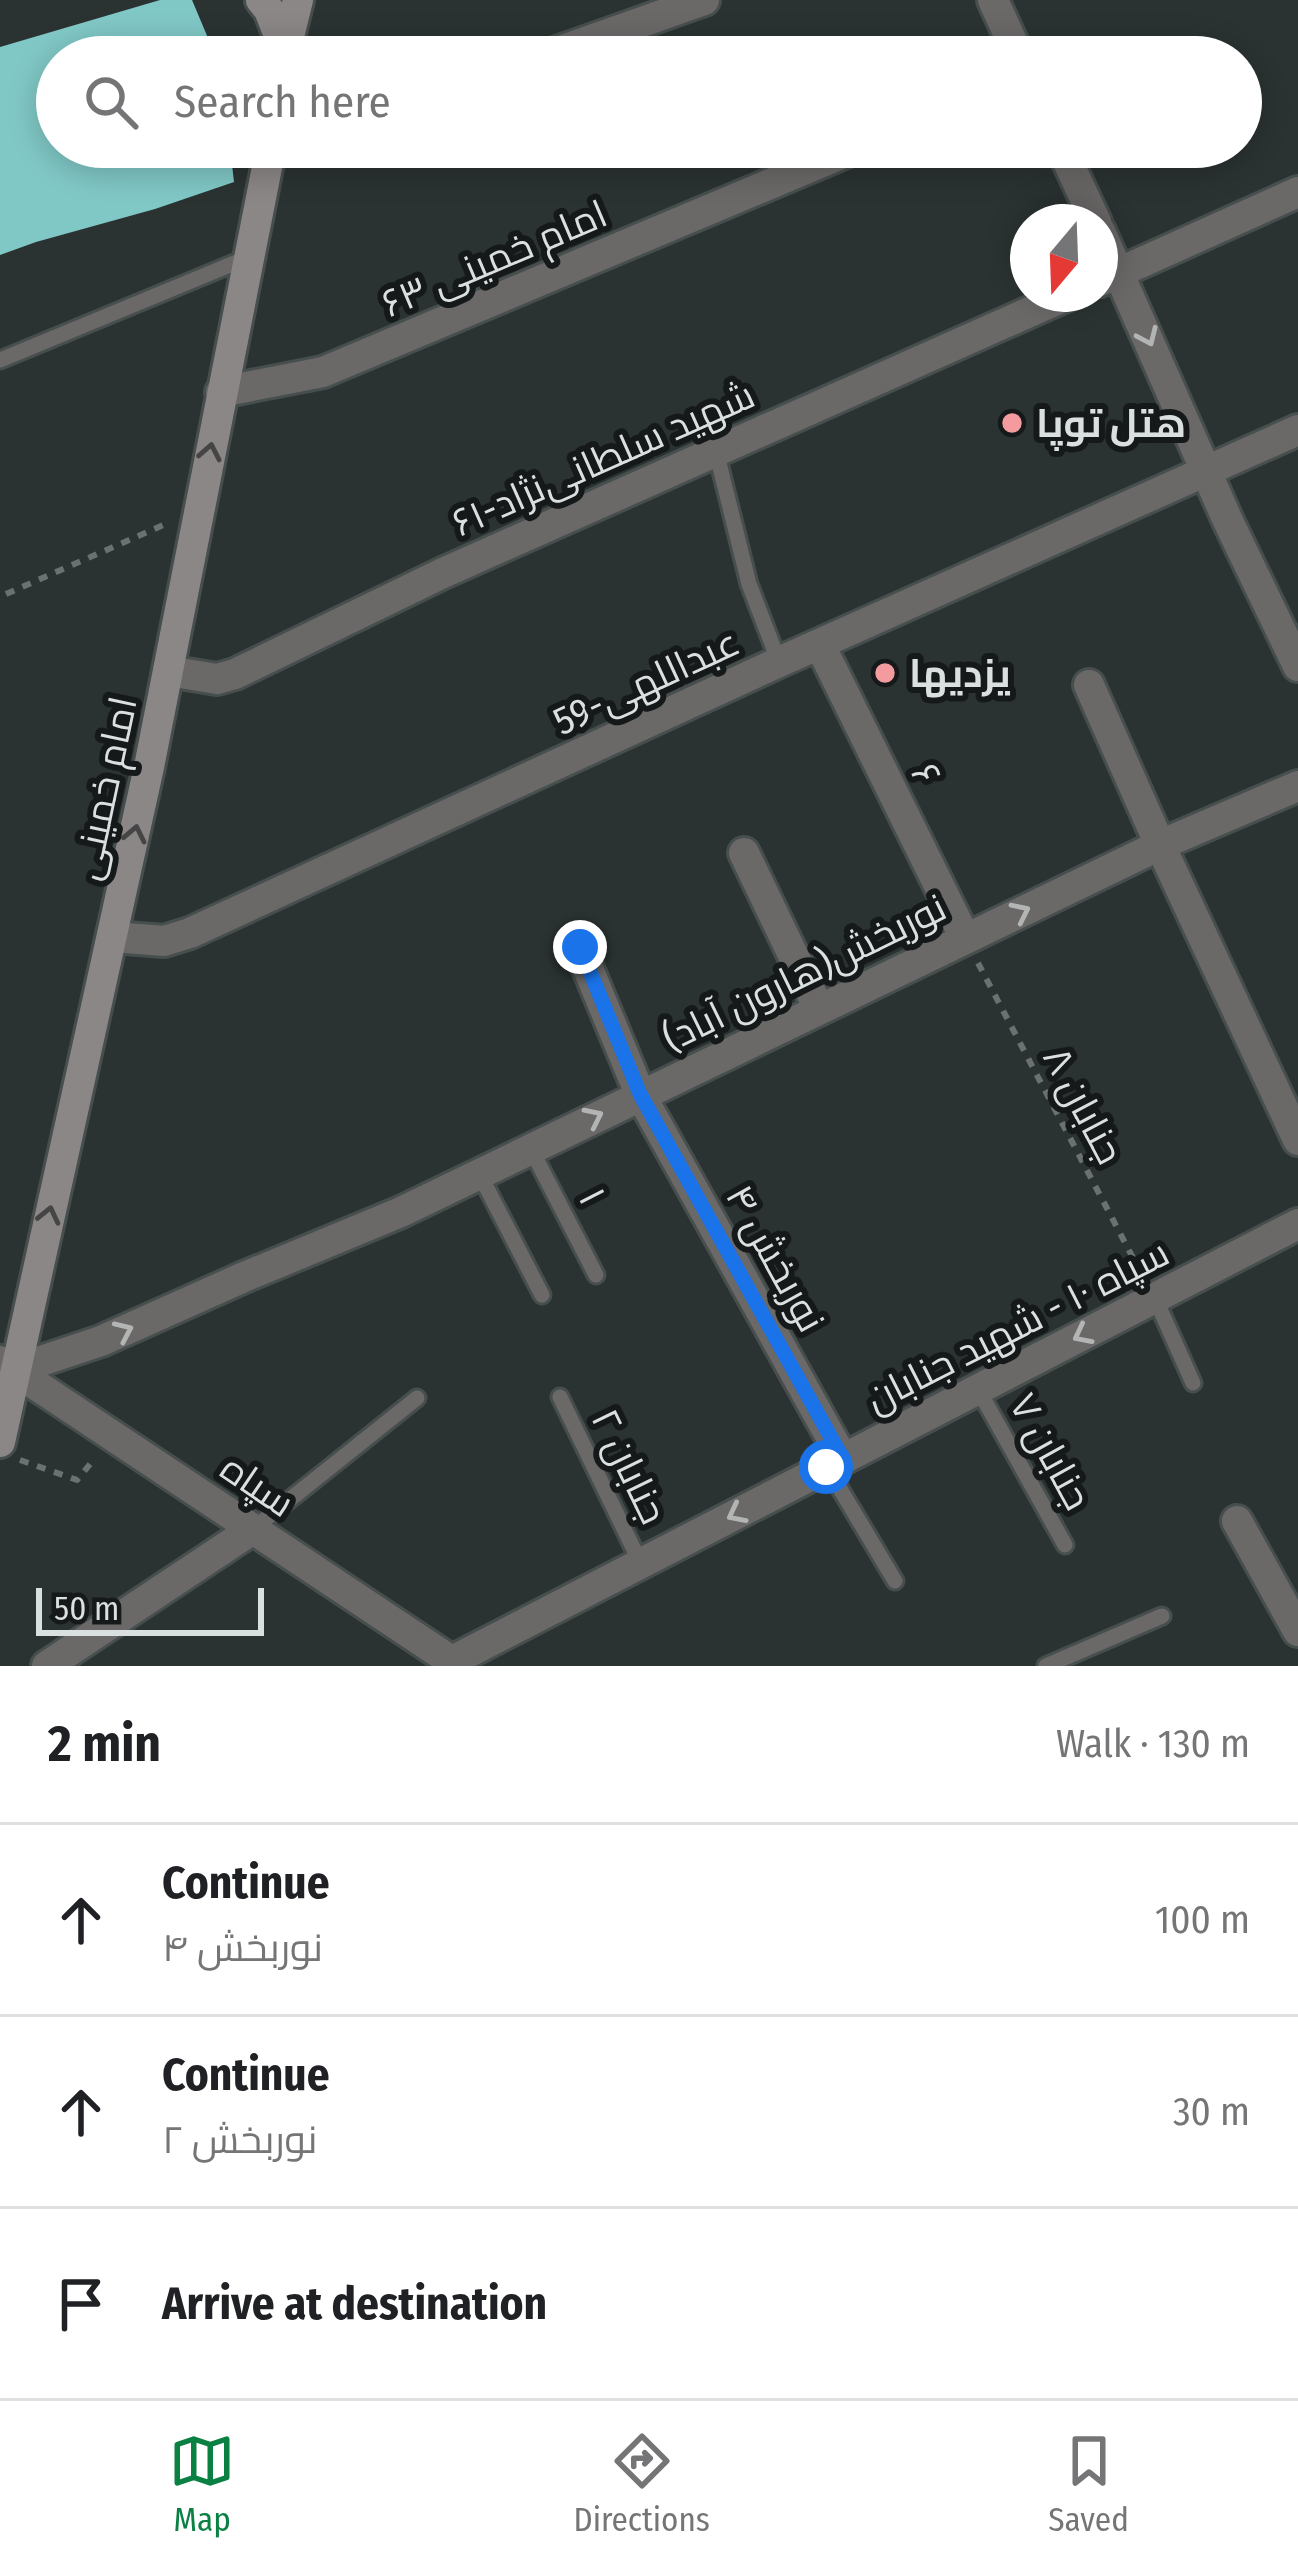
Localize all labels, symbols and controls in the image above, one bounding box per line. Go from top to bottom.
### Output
search box [36,36,1262,168]
icon: search [78,69,144,135]
text: Search here [174,75,391,129]
street label: امام خمینی ۶۳ [375,191,615,330]
north arrow [1010,204,1118,312]
one-way arrow [1134,325,1158,346]
street label: شهید سلطانی‌نژاد-۶۱ [445,372,762,546]
place label: هتل توپا [1036,401,1186,451]
marker: هتل توپا [999,410,1025,436]
one-way arrow [196,442,222,462]
street label: عبداللهی-59 [546,619,747,745]
place label: یزدیها [909,651,1011,698]
marker: یزدیها [872,660,898,686]
street label: امام خمینی [63,692,150,885]
street label: ۶ [901,756,951,793]
one-way arrow [121,825,147,845]
street label: نوربخش(هارون آباد) [655,884,953,1061]
one-way arrow [1009,903,1030,926]
route end [553,920,607,974]
street label: جنابان ۸ [1033,1039,1133,1172]
one-way arrow [581,1108,603,1131]
street label: نوربخش ۴ [716,1177,834,1340]
street label: ۱ [569,1181,615,1212]
one-way arrow [36,1205,61,1225]
street label: سپاه ۱۰ - شهید جنابان [858,1230,1177,1423]
one-way arrow [1073,1321,1095,1344]
one-way arrow [112,1322,133,1345]
street label: جنابان ۷ [999,1385,1101,1518]
street label: جنابان ۲ [582,1401,677,1531]
route start [799,1440,853,1494]
street label: سپاه [212,1445,303,1528]
one-way arrow [727,1500,748,1523]
scale bar [36,1582,264,1635]
text: 50 m [54,1589,119,1629]
text: 2 min [48,1713,161,1775]
text: Walk · 130 m [1056,1721,1250,1767]
text: Continue [162,1856,330,1910]
icon: ahead [48,1887,114,1953]
text: 100 m [1155,1897,1250,1943]
text: نوربخش ۴ [162,1925,323,1971]
text: Continue [162,2048,330,2102]
icon: ahead [48,2079,114,2145]
text: 30 m [1173,2089,1250,2135]
text: نوربخش ۲ [162,2117,318,2163]
icon: arrive [48,2271,114,2337]
text: Arrive at destination [162,2277,547,2331]
tab: Map [169,2428,235,2540]
tab: Directions [573,2428,710,2540]
tab: Saved [1048,2428,1129,2540]

